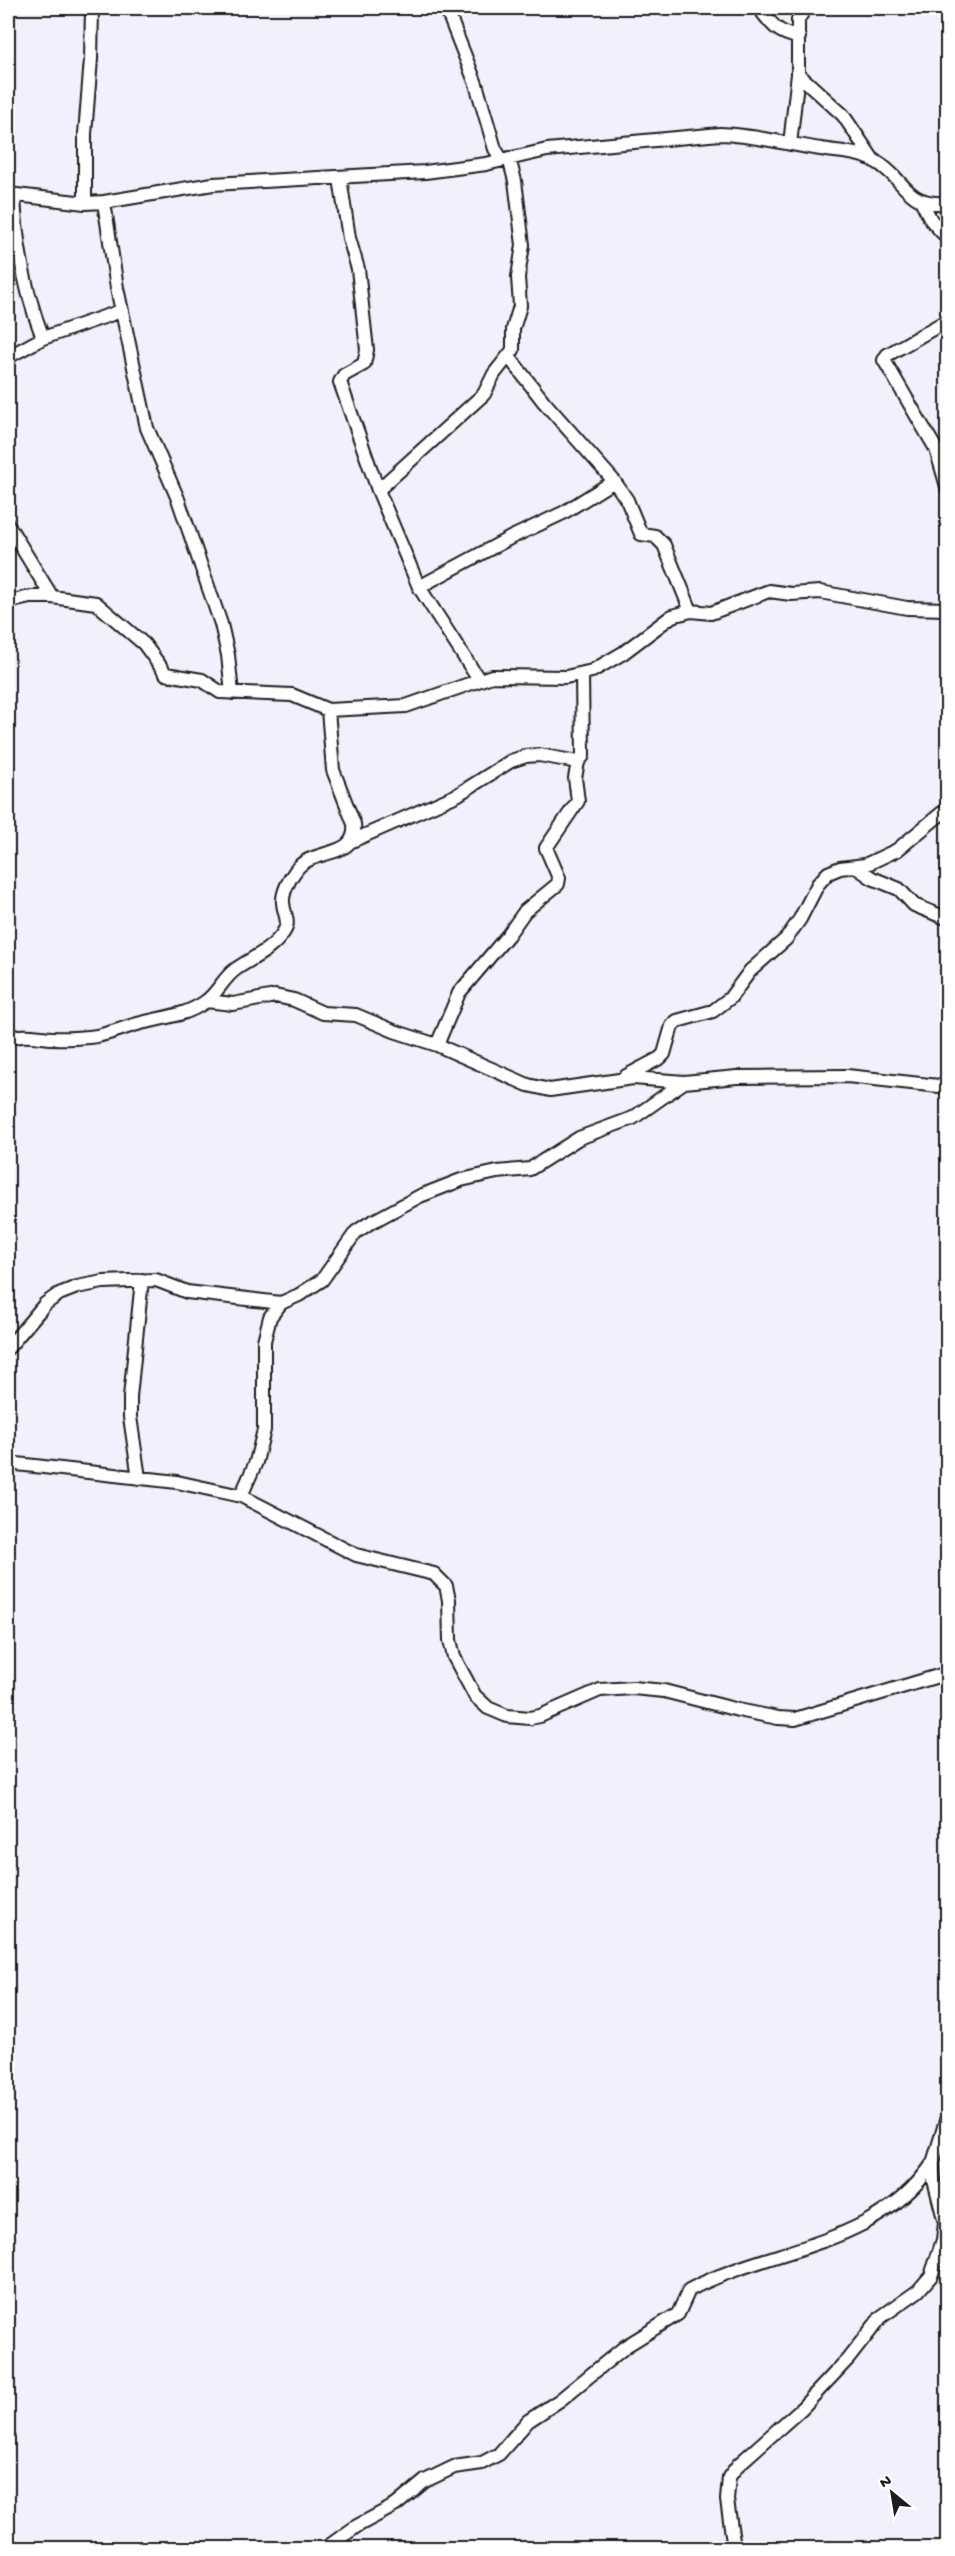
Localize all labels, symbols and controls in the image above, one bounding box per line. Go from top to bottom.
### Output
north arrow [862,2463,922,2523]
text: N [877,2472,896,2494]

